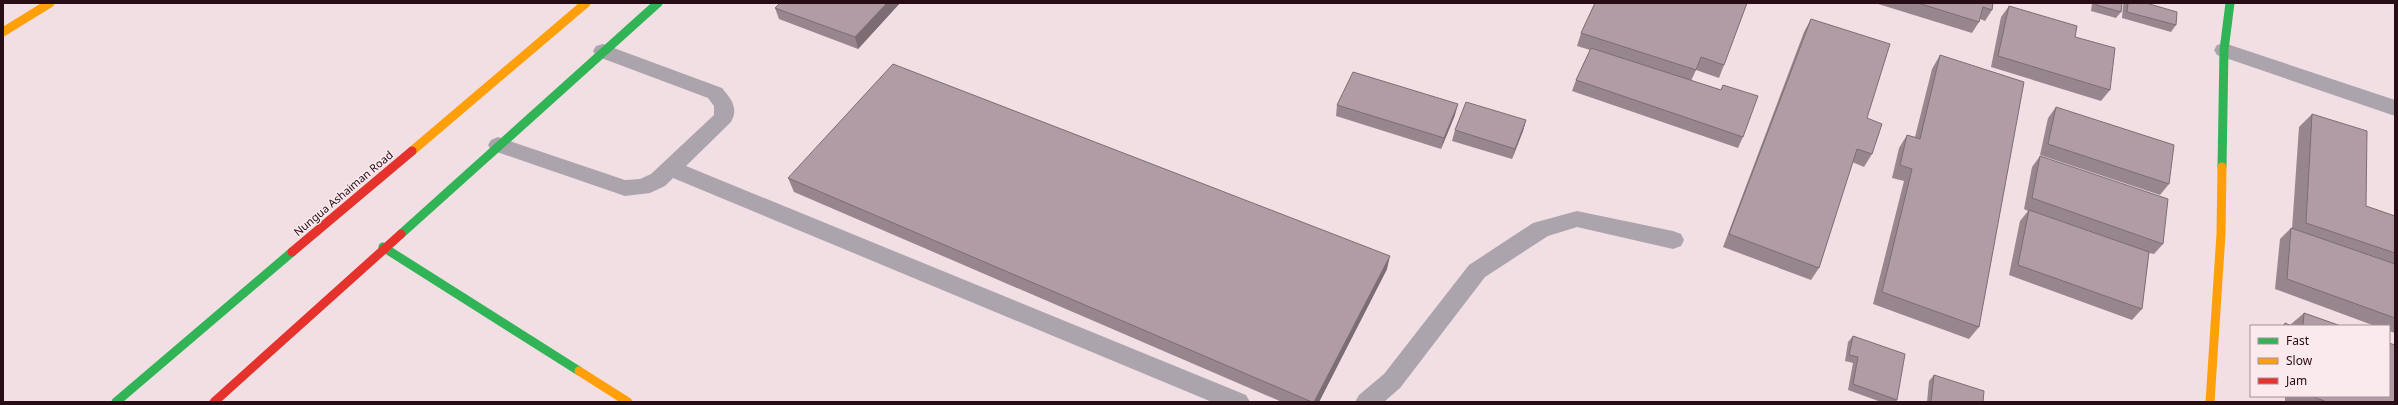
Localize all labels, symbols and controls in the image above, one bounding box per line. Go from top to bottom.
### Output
street label: Nungua Ashaiman Road [290,147,396,239]
legend [2250,325,2390,397]
text: Fast [2286,332,2310,349]
text: Slow [2286,352,2313,369]
text: Jam [2285,372,2307,389]

